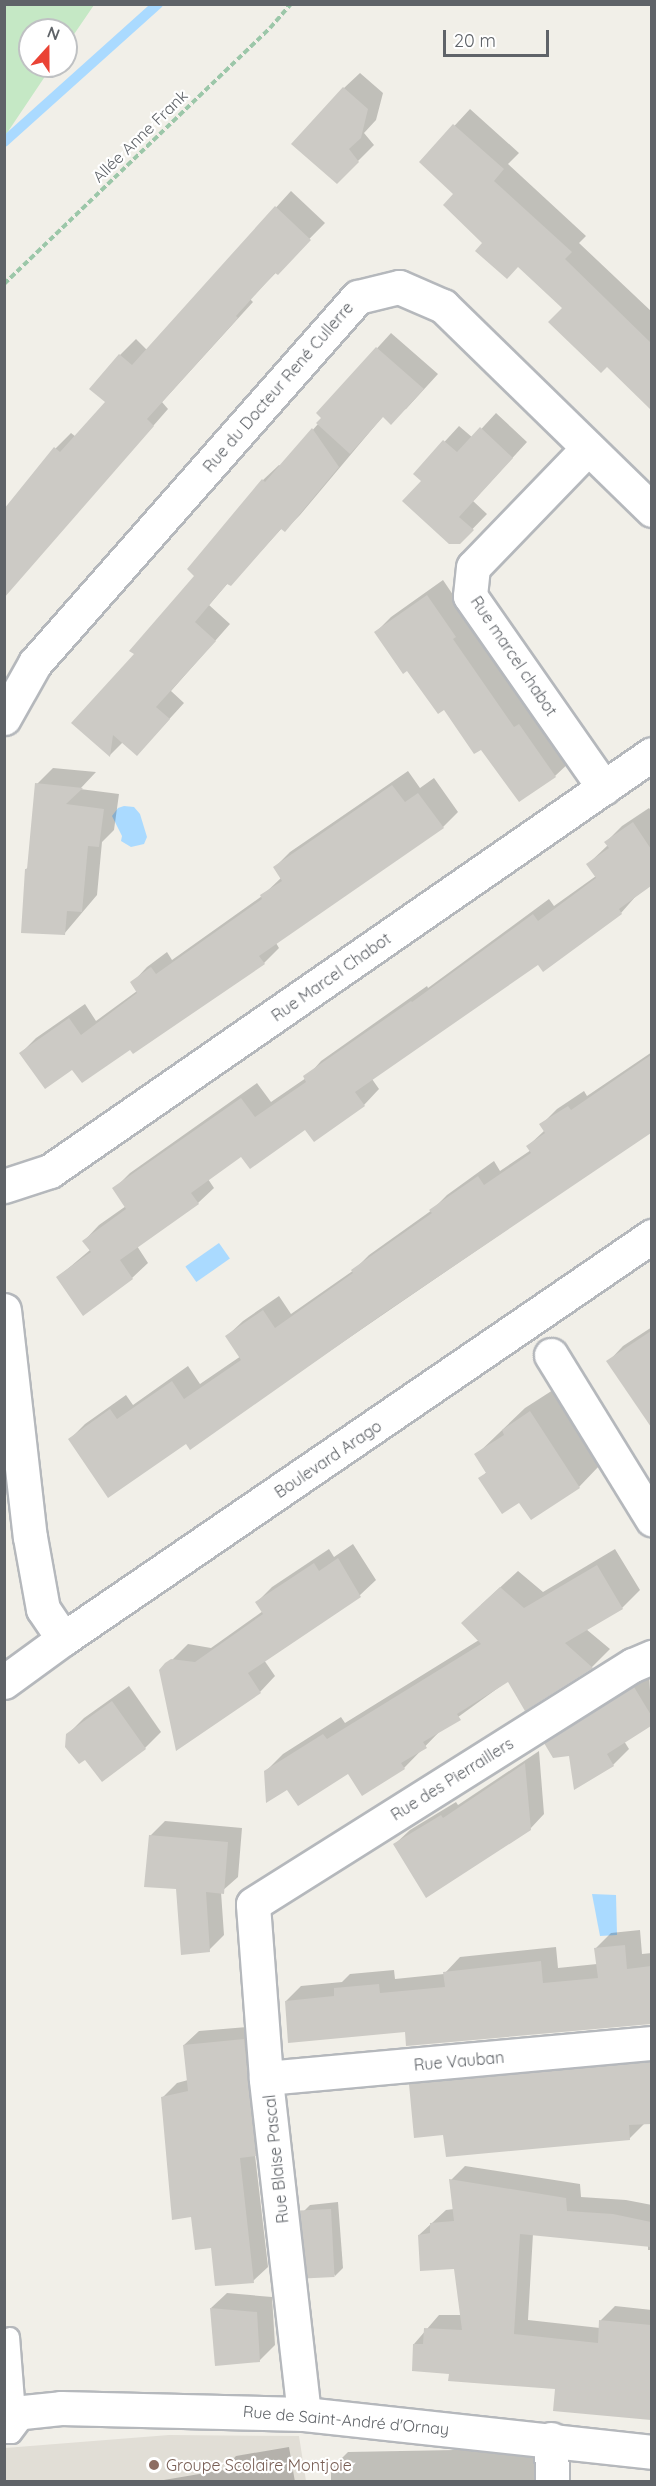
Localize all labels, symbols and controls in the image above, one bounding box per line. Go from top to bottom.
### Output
north arrow [18,18,78,78]
scale bar [446,18,552,56]
text: N [45,22,63,45]
text: 20 m [454,29,496,52]
street label: Allée Anne Frank [89,86,191,186]
street label: Rue du Docteur René Cullerre [199,298,357,476]
street label: Rue marcel chabot [467,592,561,720]
street label: Rue Marcel Chabot [268,929,394,1025]
street label: Boulevard Arago [271,1416,385,1502]
street label: Rue des Pierraillers [387,1734,517,1824]
street label: Rue Vauban [413,2047,505,2075]
street label: Rue Blaise Pascal [260,2094,292,2224]
street label: Rue de Saint-André d'Ornay [242,2401,450,2439]
place label: Groupe Scolaire Montjoie [166,2455,352,2475]
marker: Groupe Scolaire Montjoie [147,2458,161,2472]

